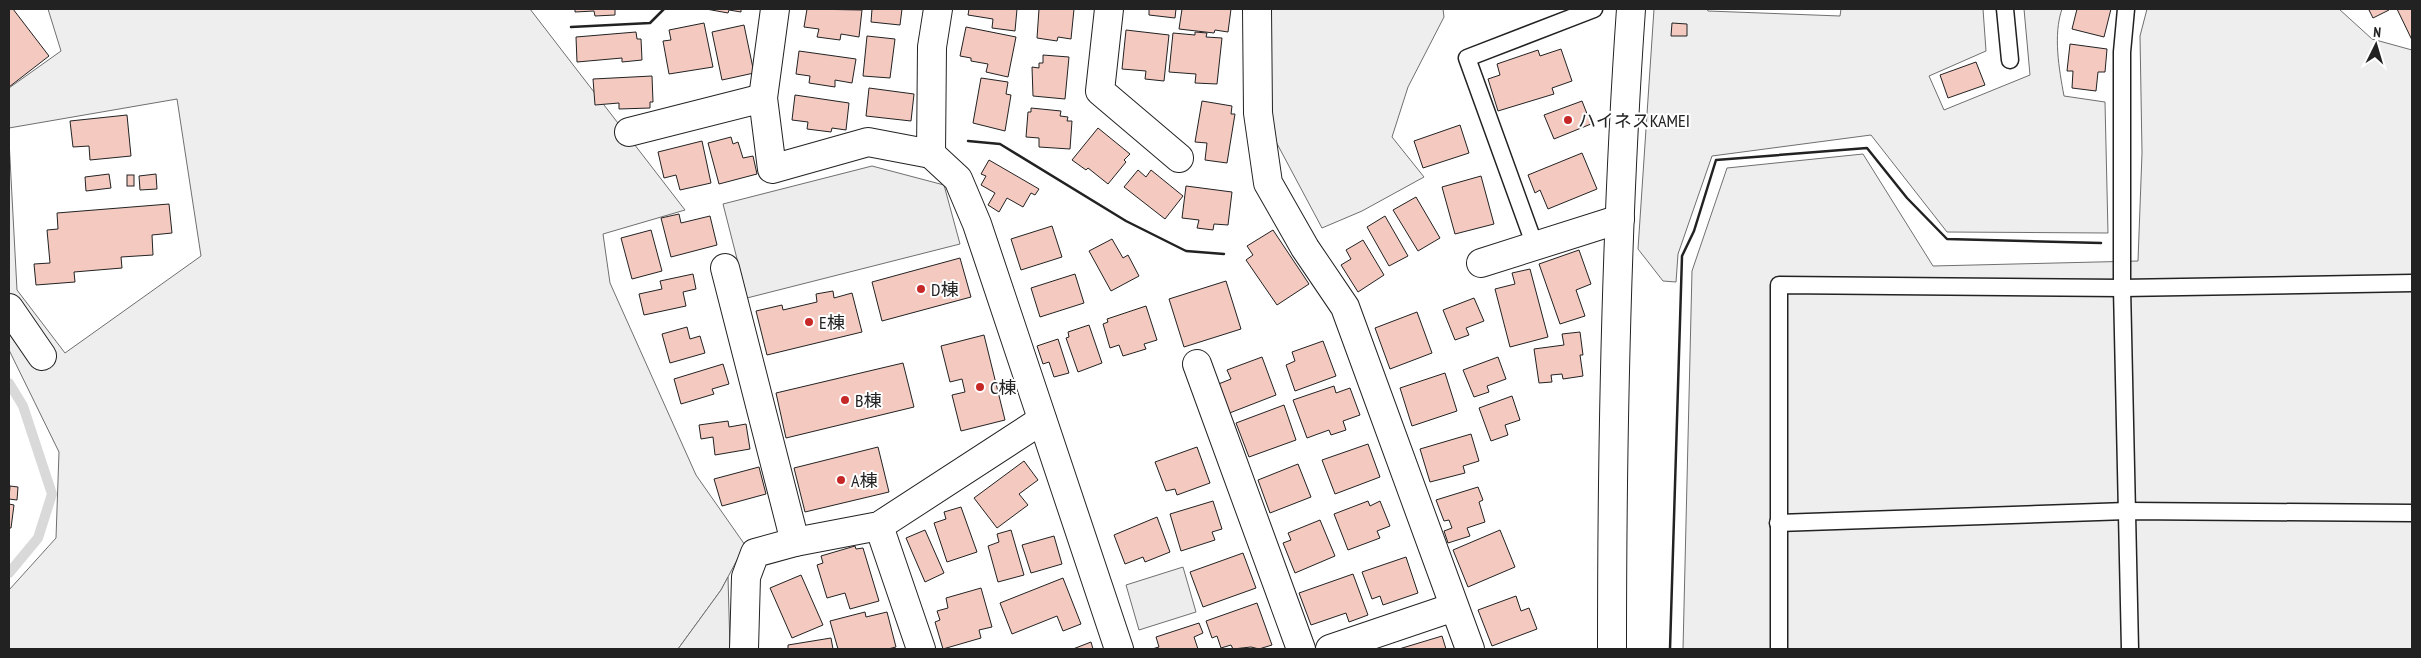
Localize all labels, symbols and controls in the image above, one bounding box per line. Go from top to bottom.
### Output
north arrow [2351,20,2401,70]
text: N [2373,23,2382,41]
place label: ハイネスKAMEI [1578,109,1690,132]
marker: ハイネスKAMEI [1562,114,1574,126]
place label: D棟 [931,278,958,301]
marker: D棟 [915,283,927,295]
place label: E棟 [819,311,845,334]
marker: E棟 [803,316,815,328]
place label: C棟 [990,376,1016,399]
marker: C棟 [974,381,986,393]
place label: B棟 [855,389,881,412]
marker: B棟 [839,394,851,406]
place label: A棟 [851,469,878,492]
marker: A棟 [835,474,847,486]

